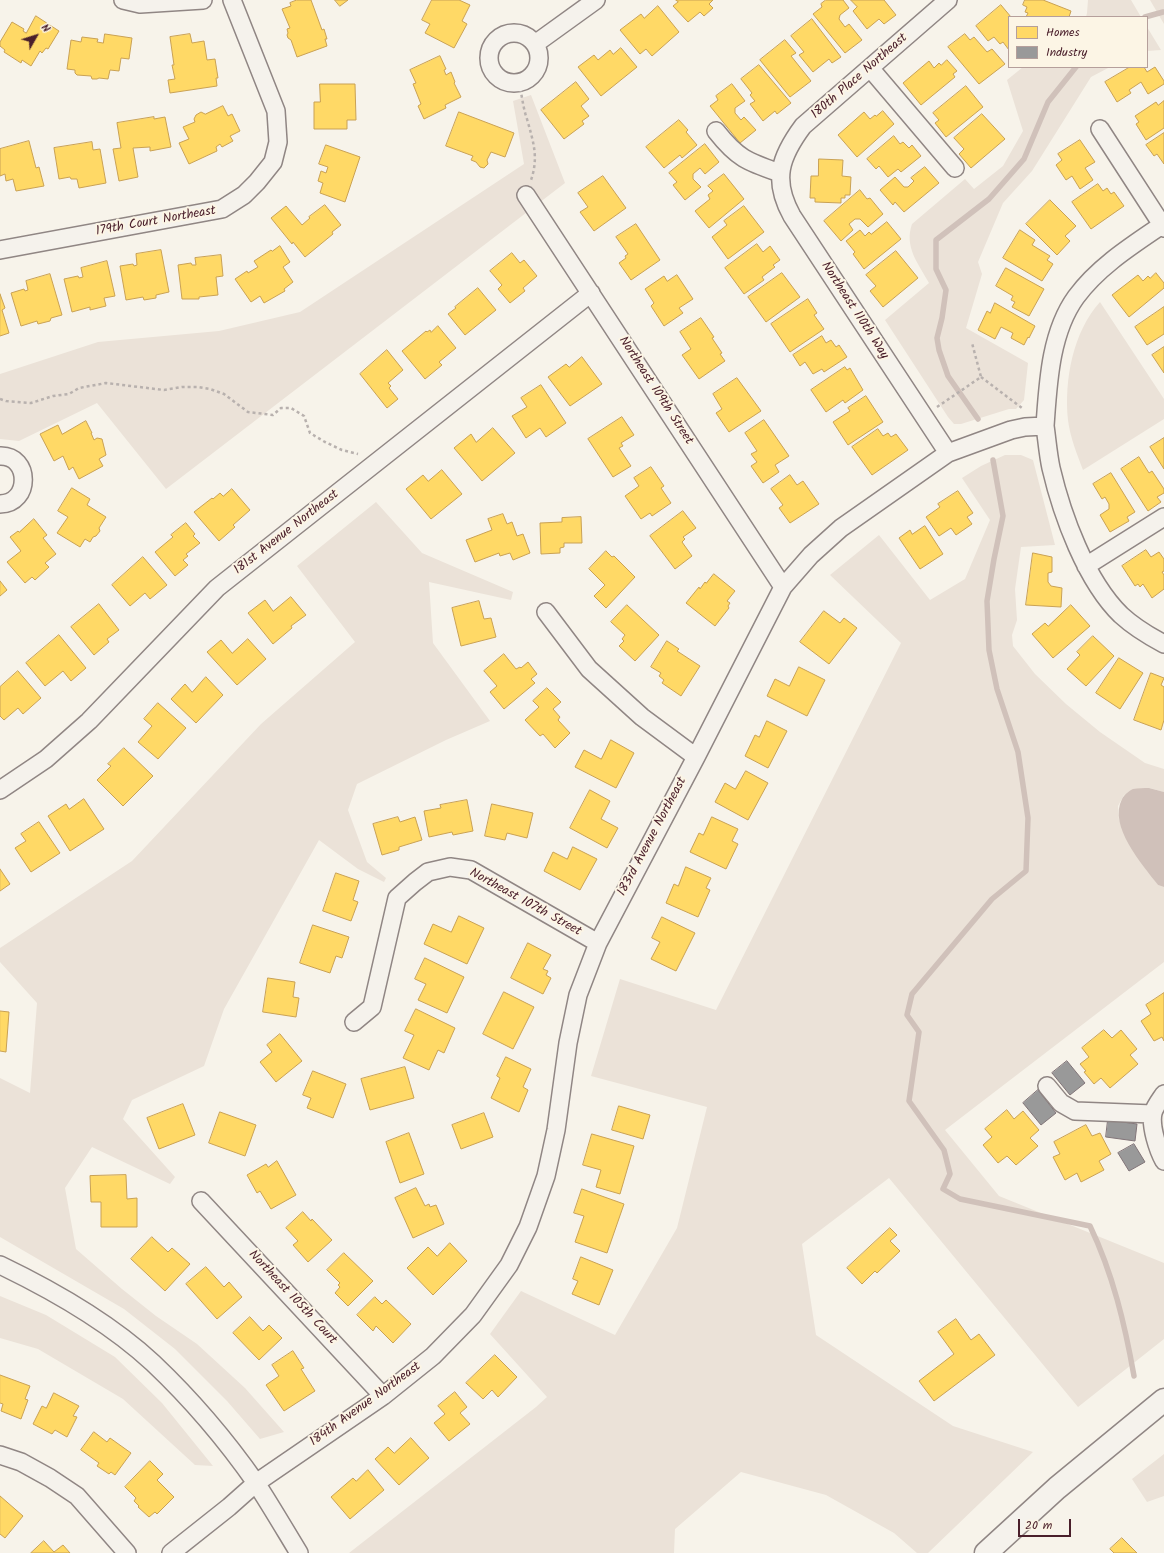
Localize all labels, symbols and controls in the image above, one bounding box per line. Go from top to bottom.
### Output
north arrow [16,16,56,56]
legend [1008,16,1148,68]
text: N [36,20,55,37]
text: Homes [1046,23,1080,42]
street label: 180th Place Northeast [809,31,911,123]
text: Industry [1046,43,1087,62]
street label: 179th Court Northeast [95,204,217,240]
street label: Northeast 110th Way [817,259,891,363]
street label: Northeast 109th Street [614,334,696,448]
street label: 181st Avenue Northeast [231,487,343,579]
street label: 183rd Avenue Northeast [615,775,691,899]
street label: Northeast 107th Street [466,866,584,940]
street label: Northeast 105th Court [244,1248,340,1348]
street label: 184th Avenue Northeast [308,1360,424,1450]
scale bar [1020,1511,1073,1537]
text: 20 m [1025,1516,1052,1535]

